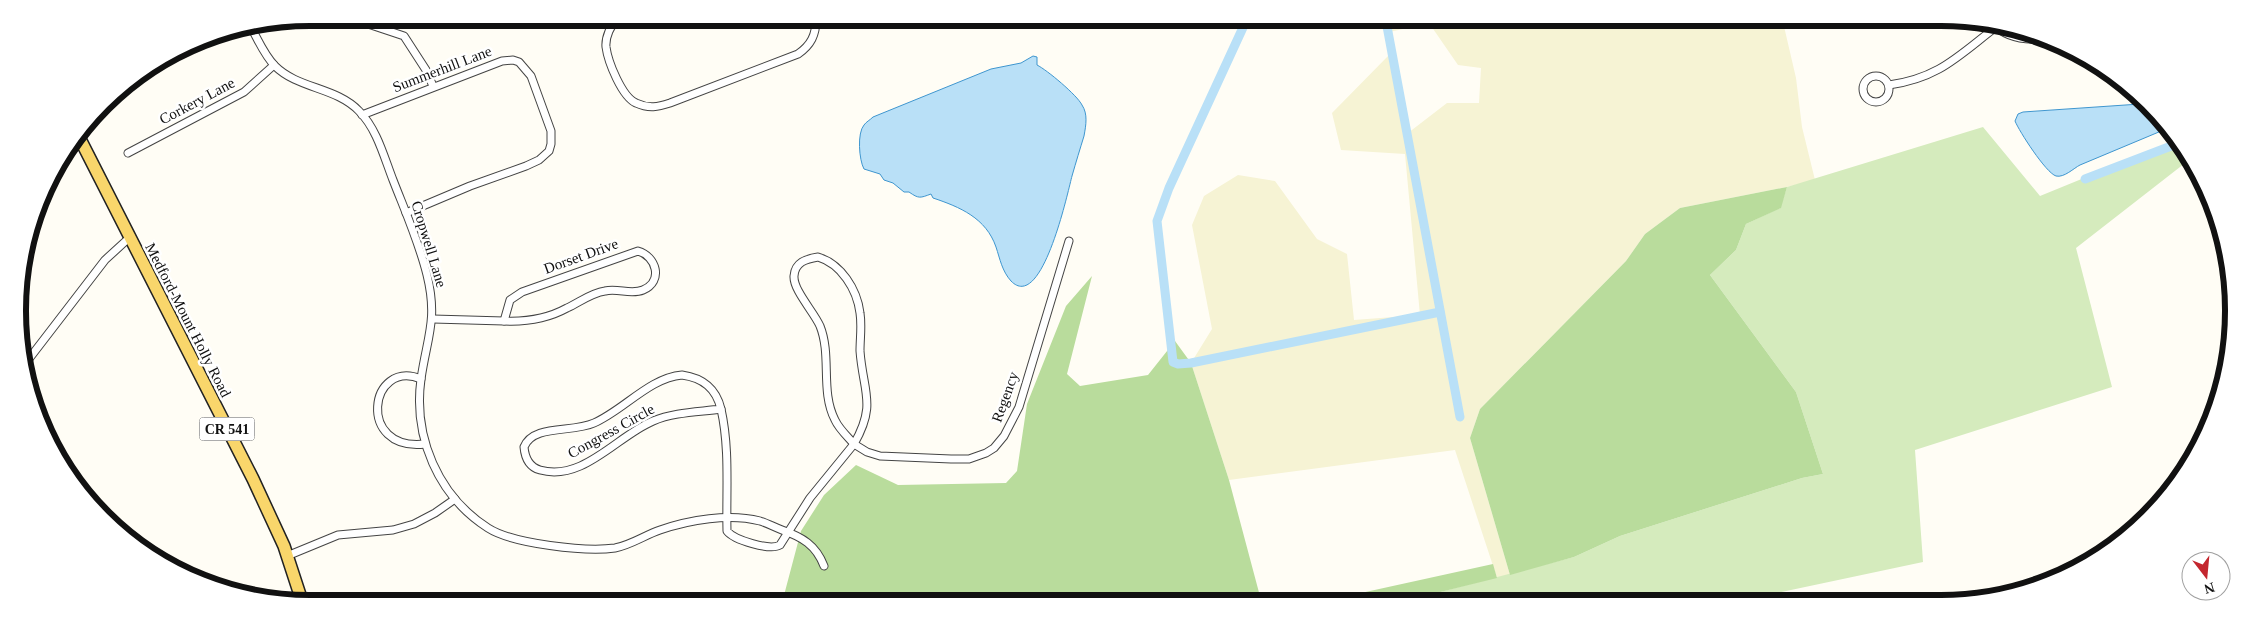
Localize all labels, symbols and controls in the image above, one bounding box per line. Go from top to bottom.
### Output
street label: Summerhill Lane [390,43,494,95]
street label: Corkery Lane [157,74,238,128]
street label: Cropwell Lane [408,199,450,289]
street label: Dorset Drive [542,235,621,277]
street label: Medford-Mount Holly Road [142,240,234,400]
street label: Regency [989,369,1022,424]
street label: Congress Circle [565,401,657,461]
road number: CR 541 [200,418,254,440]
north arrow [2181,551,2231,601]
text: N [2203,579,2216,597]

